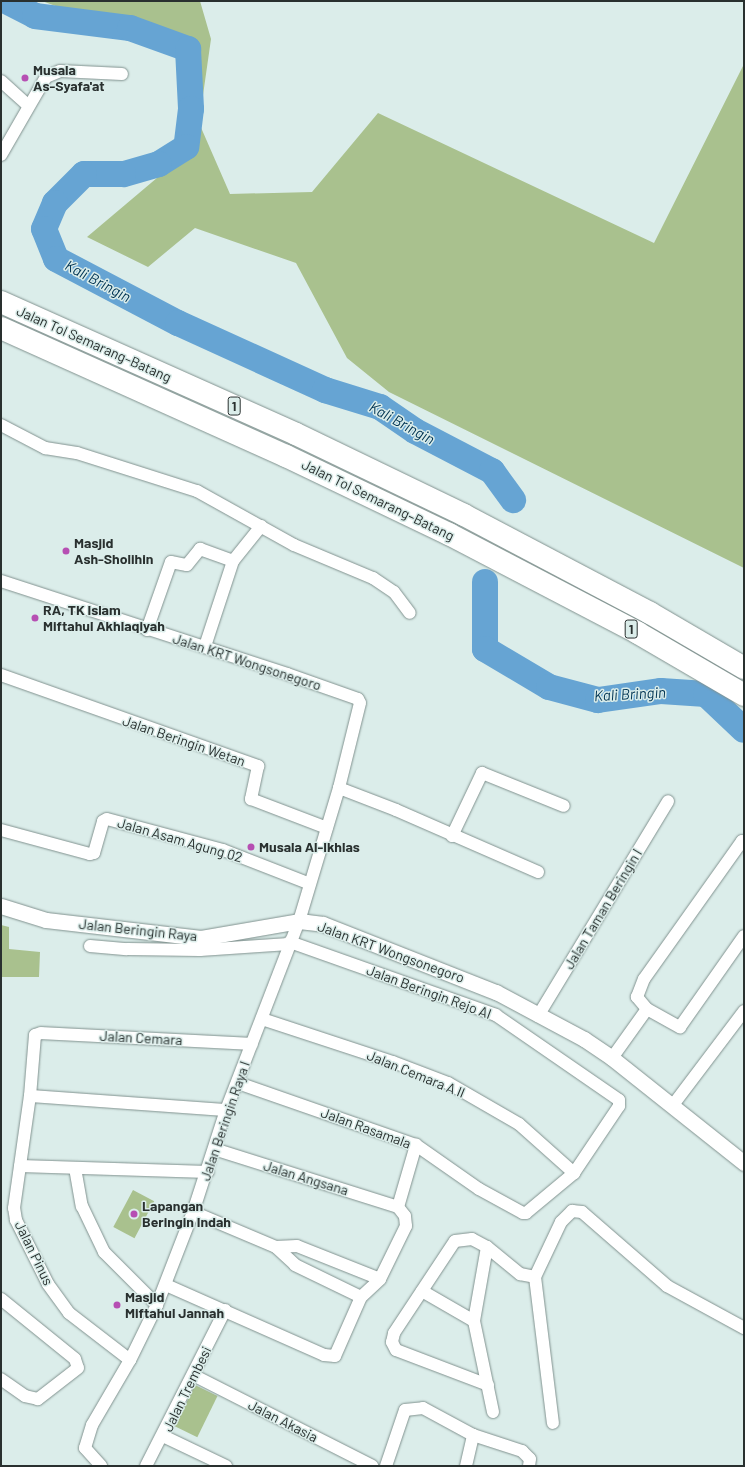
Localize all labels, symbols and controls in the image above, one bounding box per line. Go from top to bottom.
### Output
place label: Musala As-Syafa'at [33,62,104,94]
marker: Musala As-Syafa'at [20,73,30,83]
water label: Kali Bringin [62,256,134,306]
street label: Jalan Tol Semarang–Batang [14,302,174,386]
road number: 1 [227,395,241,417]
water label: Kali Bringin [366,398,438,448]
street label: Jalan Tol Semarang–Batang [299,456,457,544]
place label: Masjid Ash-Sholihin [74,535,153,568]
marker: Masjid Ash-Sholihin [61,546,71,556]
place label: RA, TK Islam Miftahul Akhlaqiyah [43,602,165,634]
marker: RA, TK Islam Miftahul Akhlaqiyah [30,613,40,623]
road number: 1 [624,618,638,640]
street label: Jalan KRT Wongsonegoro [171,630,323,694]
water label: Kali Bringin [594,683,666,705]
street label: Jalan Beringin Wetan [120,712,248,770]
street label: Jalan Asam Agung 02 [116,814,244,866]
place label: Musala Al-Ikhlas [259,839,360,855]
marker: Musala Al-Ikhlas [246,842,256,852]
street label: Jalan Taman Beringin I [560,846,646,972]
street label: Jalan Beringin Raya [78,915,198,945]
street label: Jalan KRT Wongsonegoro [315,918,467,986]
street label: Jalan Beringin Rejo AI [364,962,494,1022]
street label: Jalan Cemara [99,1027,183,1049]
street label: Jalan Cemara A II [365,1047,467,1101]
street label: Jalan Beringin Raya I [197,1059,253,1183]
street label: Jalan Rasamala [319,1104,413,1152]
street label: Jalan Angsana [261,1157,351,1199]
place label: Lapangan Beringin Indah [142,1198,231,1230]
marker: Lapangan Beringin Indah [129,1209,139,1219]
street label: Jalan Pinus [11,1218,57,1288]
place label: Masjid Miftahul Jannah [125,1289,224,1322]
marker: Masjid Miftahul Jannah [112,1300,122,1310]
street label: Jalan Trembesi [159,1344,215,1434]
street label: Jalan Akasia [245,1396,321,1446]

